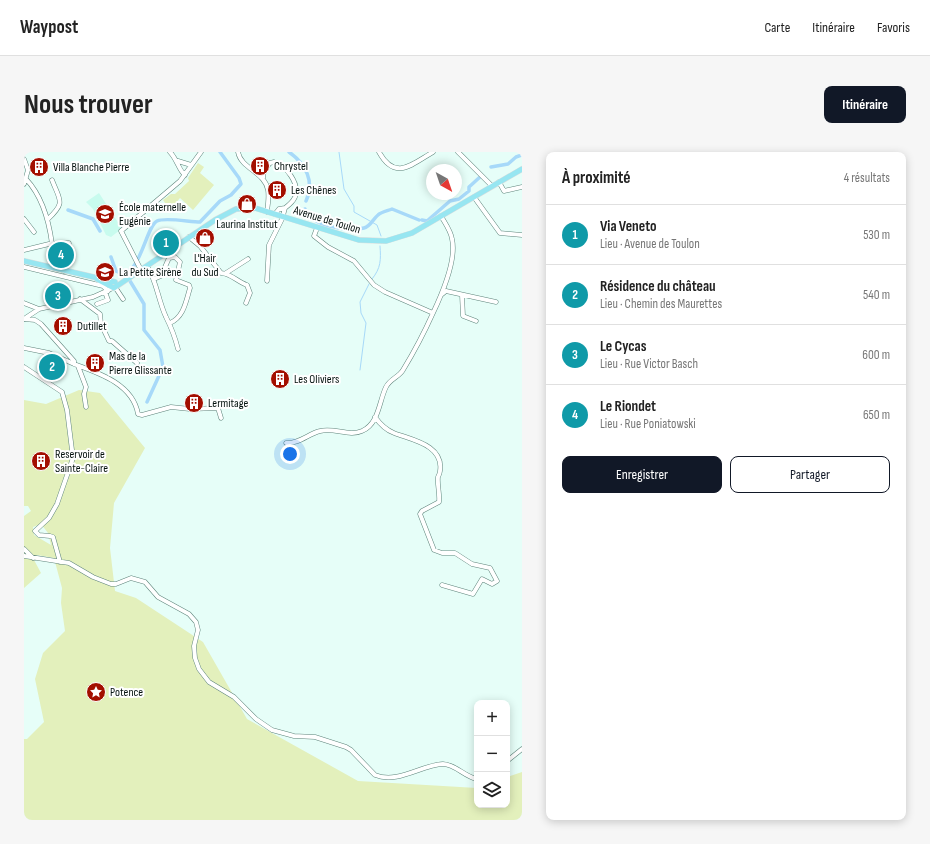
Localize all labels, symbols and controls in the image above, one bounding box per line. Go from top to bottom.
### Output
text: Waypost [20,16,78,39]
text: Carte [764,19,790,36]
text: Itinéraire [812,19,855,36]
text: Favoris [877,19,910,36]
button: Itinéraire [824,86,906,123]
text: Nous trouver [24,88,153,121]
building icon: Chrystel [249,155,271,177]
building icon: Villa Blanche Pierre [28,156,50,178]
place label: Chrystel [274,159,308,174]
place label: Villa Blanche Pierre [53,160,129,175]
north arrow [426,164,462,200]
text: À proximité [562,168,630,188]
text: 4 résultats [844,170,890,186]
building icon: Les Chênes [266,179,288,201]
place label: Les Chênes [291,183,336,198]
shop icon: Laurina Institut [236,193,258,215]
place label: École maternelle Eugénie [119,200,186,229]
street label: Avenue de Toulon [291,202,362,237]
school or university icon: École maternelle Eugénie [94,203,116,225]
place label: Laurina Institut [216,217,278,232]
text: Via Veneto [600,217,657,236]
shop icon: L'Hair du Sud [194,227,216,249]
text: 1 [572,227,578,243]
text: 530 m [863,227,890,243]
pin: 1 [153,228,179,258]
text: Lieu · Avenue de Toulon [600,236,700,252]
pin: 4 [48,240,74,270]
place label: L'Hair du Sud [191,251,219,280]
school or university icon: La Petite Sirène [94,261,116,283]
place label: La Petite Sirène [119,265,182,280]
text: Résidence du château [600,277,716,296]
pin: 3 [45,281,71,311]
text: 2 [572,287,578,303]
text: 540 m [863,287,890,303]
text: Lieu · Chemin des Maurettes [600,296,722,312]
building icon: Dutillet [52,315,74,337]
place label: Dutillet [77,319,107,334]
text: Le Cycas [600,337,646,356]
text: 3 [572,347,578,363]
text: 600 m [862,347,890,363]
place label: Mas de la Pierre Glissante [109,349,172,378]
pin: 2 [39,352,65,382]
building icon: Mas de la Pierre Glissante [84,352,106,374]
text: Lieu · Rue Victor Basch [600,356,698,372]
building icon: Les Oliviers [269,368,291,390]
place label: Les Oliviers [294,372,339,387]
building icon: Lermitage [183,392,205,414]
place label: Lermitage [208,396,248,411]
text: Le Riondet [600,397,656,416]
text: 4 [572,407,578,423]
text: 650 m [863,407,890,423]
text: Lieu · Rue Poniatowski [600,416,696,432]
your location [280,444,300,464]
place label: Reservoir de Sainte-Claire [55,447,108,476]
building icon: Reservoir de Sainte-Claire [30,450,52,472]
button: Enregistrer [562,456,722,493]
button: Partager [730,456,890,493]
place icon: Potence [85,681,107,703]
place label: Potence [110,685,143,700]
map controls [474,700,510,808]
button: + [474,700,510,736]
button: − [474,736,510,772]
button: layers [474,772,510,808]

